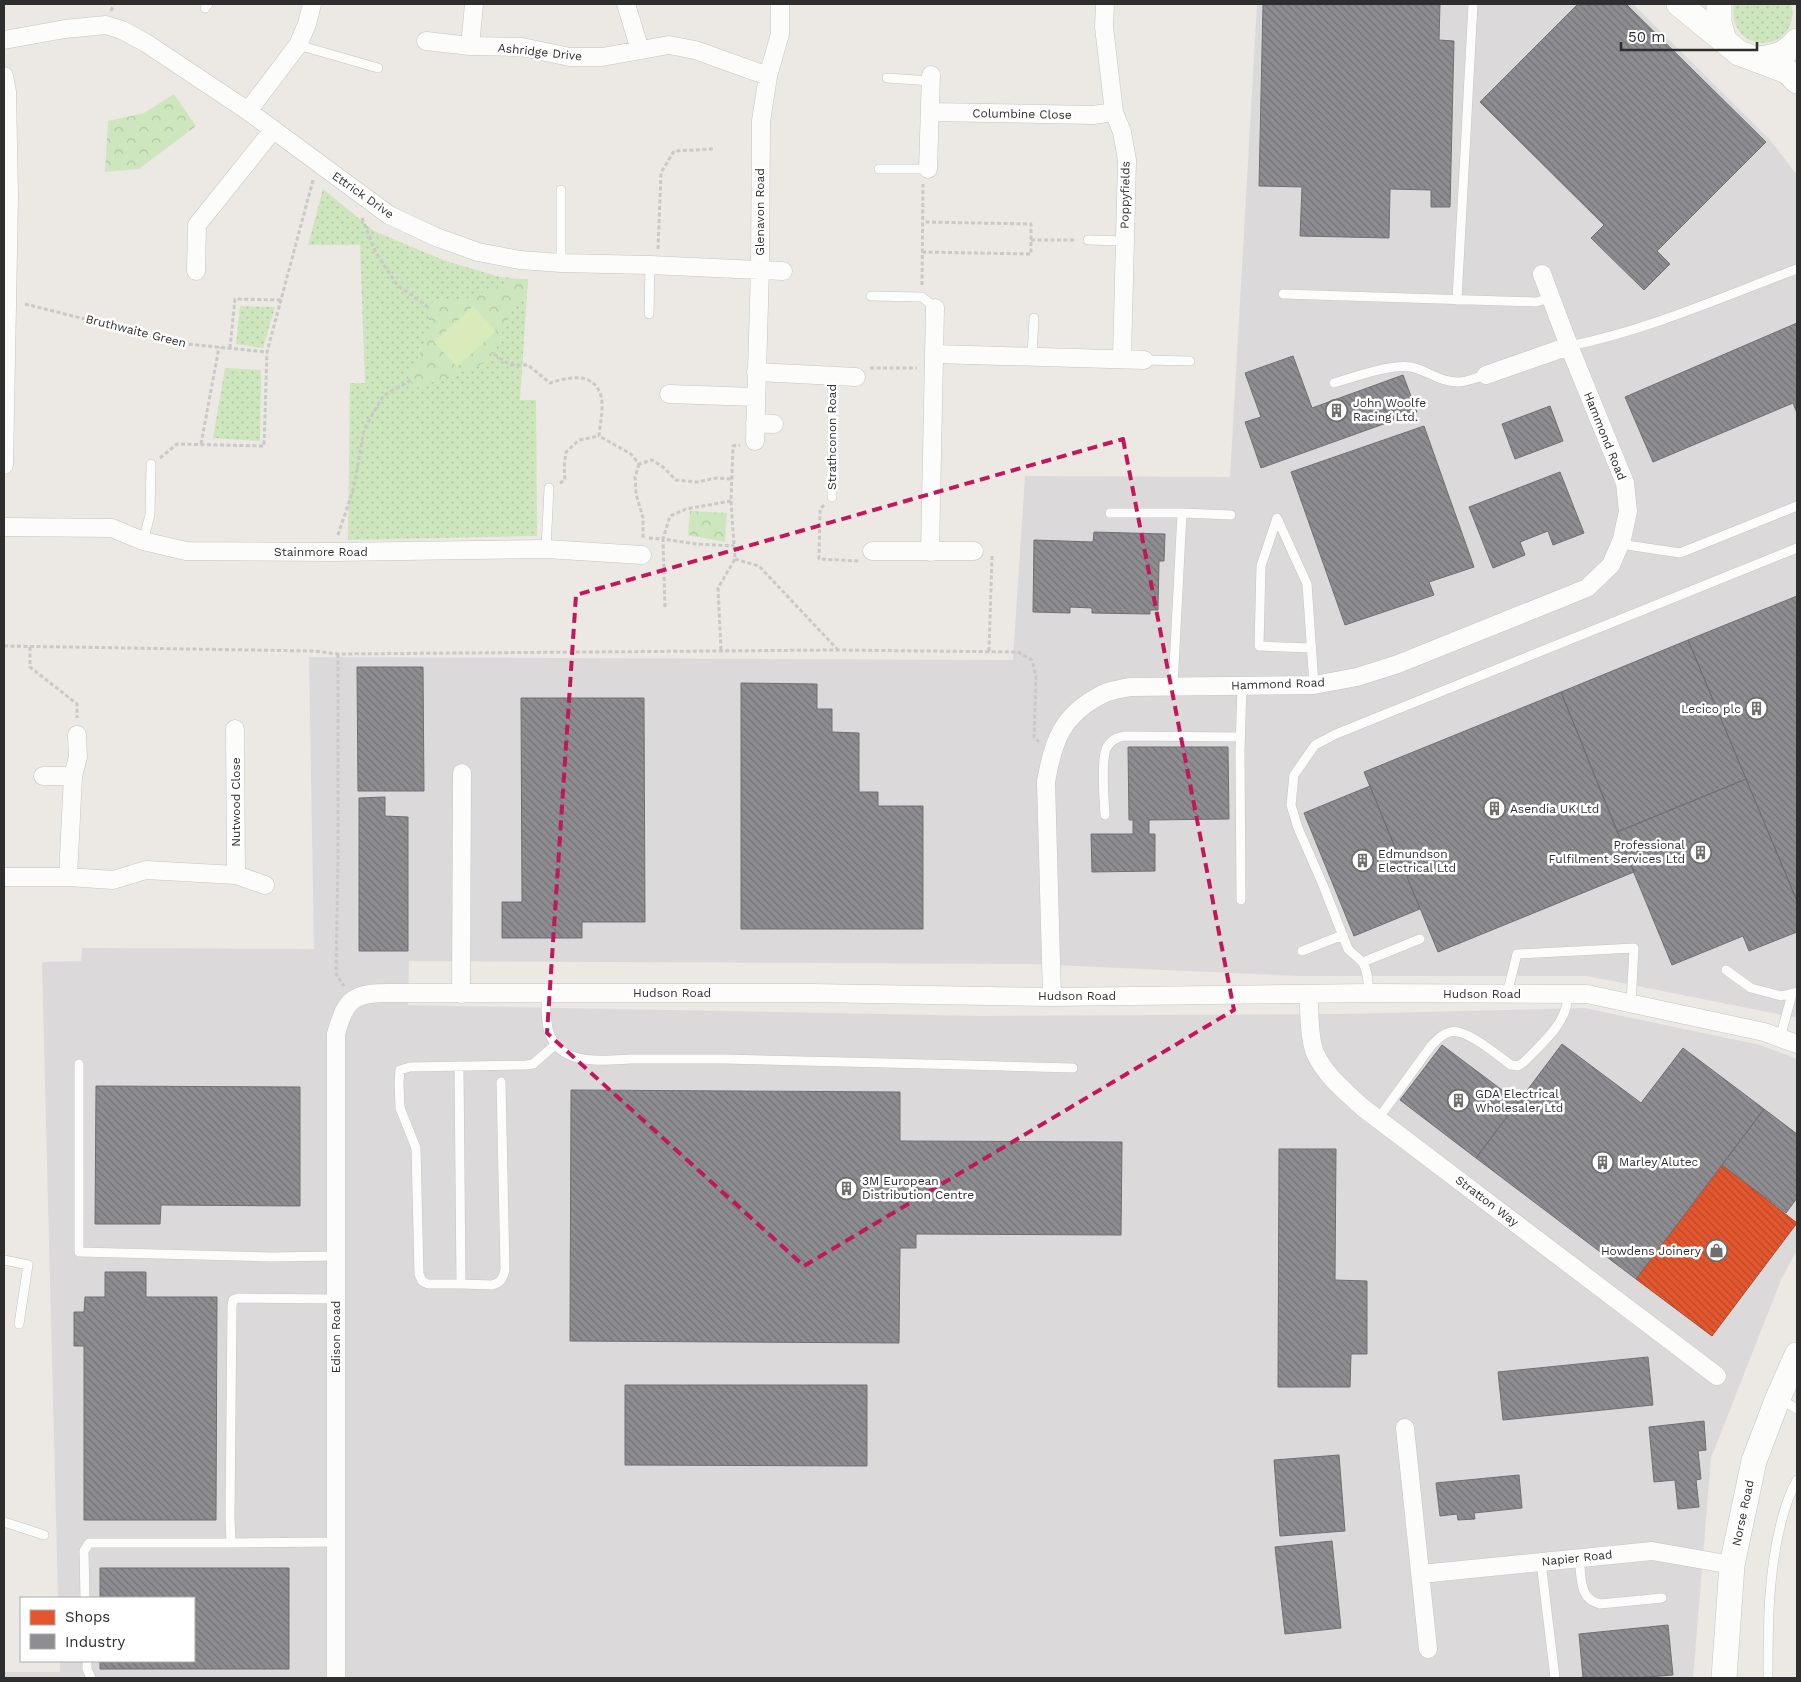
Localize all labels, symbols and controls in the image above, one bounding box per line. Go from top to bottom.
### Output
scale bar [1621,20,1757,52]
text: 50 m [1628,28,1665,46]
street label: Ashridge Drive [497,41,583,63]
street label: Columbine Close [972,106,1072,122]
street label: Poppyfields [1117,161,1133,229]
street label: Glenavon Road [753,168,767,256]
street label: Ettrick Drive [329,169,397,221]
street label: Bruthwaite Green [84,312,188,350]
street label: Strathconon Road [825,384,839,490]
street label: Hammond Road [1581,390,1629,482]
place label: John Woolfe Racing Ltd. [1353,396,1426,424]
building icon: John Woolfe Racing Ltd. [1325,398,1349,422]
street label: Stainmore Road [274,545,368,559]
street label: Hammond Road [1231,675,1325,693]
building icon: Lecico plc [1745,697,1769,721]
place label: Lecico plc [1681,702,1741,716]
street label: Nutwood Close [229,757,243,847]
building icon: Asendia UK Ltd [1482,797,1506,821]
place label: Asendia UK Ltd [1510,802,1599,816]
place label: Professional Fulfilment Services Ltd [1548,838,1685,866]
building icon: Professional Fulfilment Services Ltd [1689,840,1713,864]
place label: Edmundson Electrical Ltd [1378,847,1456,875]
building icon: Edmundson Electrical Ltd [1350,849,1374,873]
street label: Hudson Road [633,986,711,1000]
street label: Hudson Road [1443,987,1521,1001]
street label: Hudson Road [1038,989,1116,1003]
place label: GDA Electrical Wholesaler Ltd [1475,1087,1563,1115]
building icon: GDA Electrical Wholesaler Ltd [1447,1089,1471,1113]
building icon: Marley Alutec [1591,1150,1615,1174]
place label: Marley Alutec [1619,1155,1699,1169]
street label: Stratton Way [1453,1173,1522,1230]
place label: 3M European Distribution Centre [862,1174,974,1202]
building icon: 3M European Distribution Centre [834,1176,858,1200]
shop icon: Howdens Joinery [1705,1239,1729,1263]
place label: Howdens Joinery [1601,1244,1702,1258]
street label: Edison Road [329,1301,343,1373]
street label: Norse Road [1729,1479,1757,1547]
street label: Napier Road [1541,1547,1613,1569]
legend [20,1597,195,1662]
text: Shops [65,1608,110,1626]
text: Industry [65,1633,126,1651]

